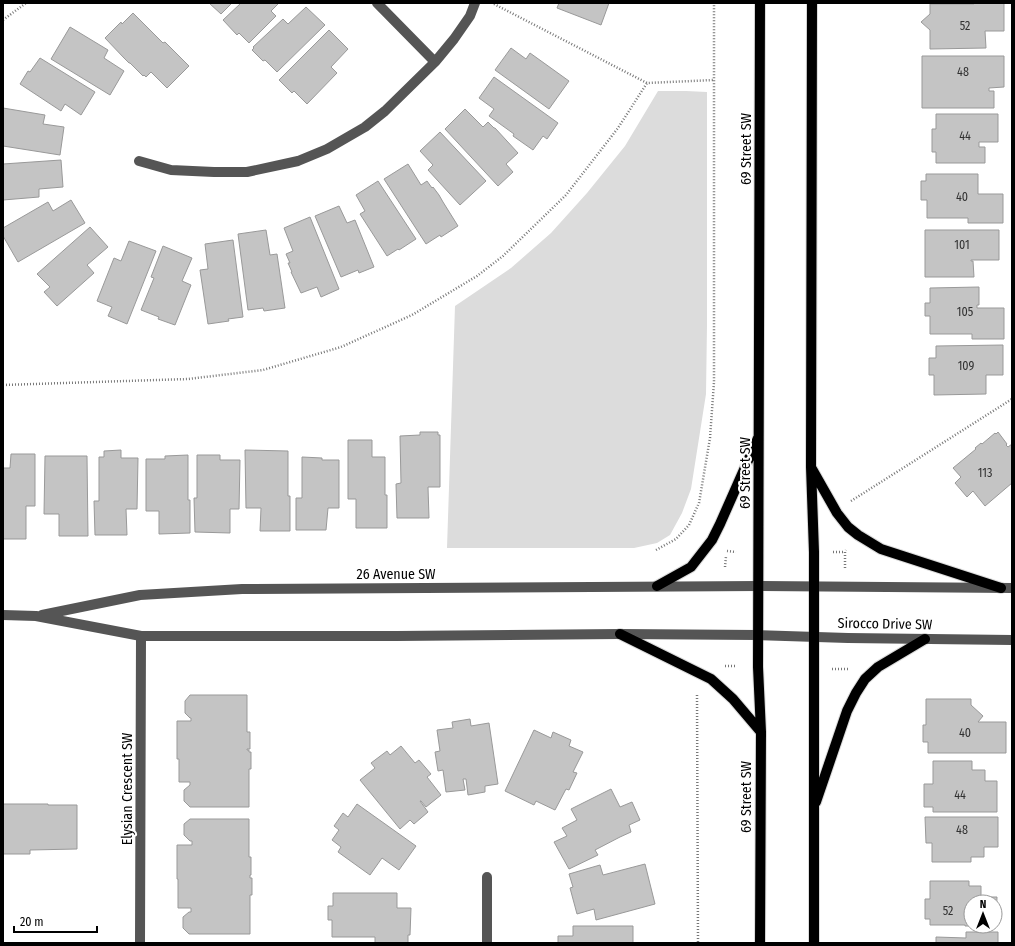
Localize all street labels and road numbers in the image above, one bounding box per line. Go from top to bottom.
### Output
street label: 69 Street SW [738,113,755,185]
street label: 69 Street SW [737,437,754,509]
street label: 26 Avenue SW [356,566,436,583]
street label: Sirocco Drive SW [838,615,933,633]
street label: Elysian Crescent SW [119,732,136,845]
street label: 69 Street SW [738,761,755,833]

